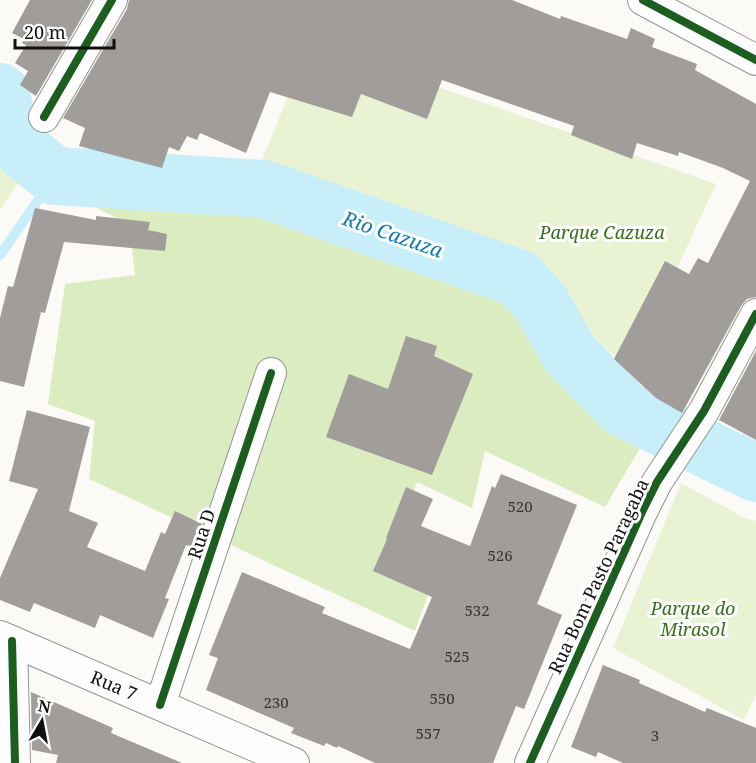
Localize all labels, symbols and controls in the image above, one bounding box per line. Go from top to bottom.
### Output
scale bar [15,12,114,50]
text: 20 m [24,20,66,44]
water label: Rio Cazuza [338,204,447,264]
park label: Parque Cazuza [538,220,665,244]
street label: Rua Bom Pasto Paragaba [542,475,654,677]
house number: 520 [507,496,533,516]
street label: Rua D [182,506,220,562]
house number: 526 [487,545,513,565]
park label: Parque do Mirasol [650,596,735,641]
house number: 532 [464,600,490,620]
house number: 525 [444,646,470,666]
street label: Rua 7 [87,665,141,705]
house number: 550 [429,688,455,708]
north arrow [12,691,72,751]
house number: 230 [263,692,289,712]
text: N [36,694,53,718]
house number: 557 [415,723,441,743]
house number: 3 [651,725,659,745]

